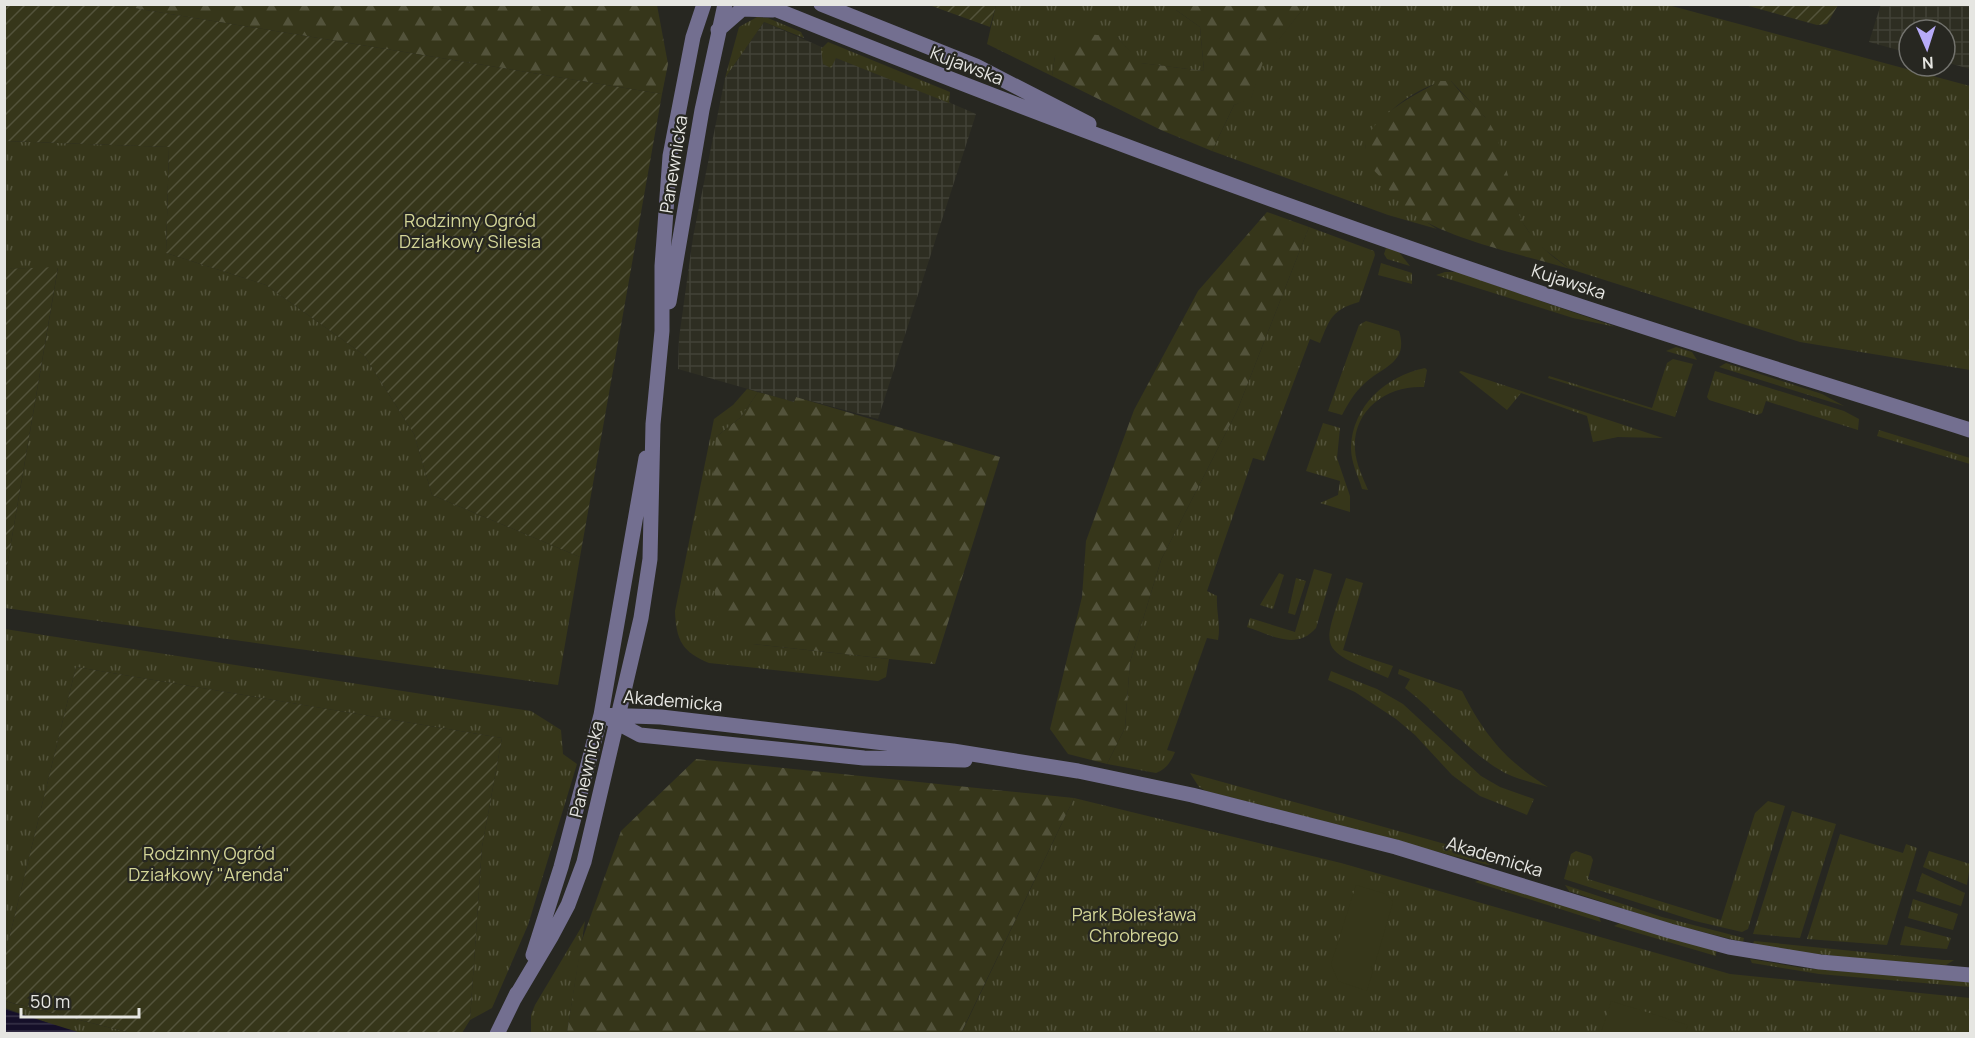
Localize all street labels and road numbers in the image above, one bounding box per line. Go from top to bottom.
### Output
street label: Kujawska [927,40,1007,90]
street label: Panewnicka [653,113,693,215]
street label: Kujawska [1529,258,1609,304]
street label: Akademicka [622,684,724,716]
street label: Panewnicka [563,718,609,820]
street label: Akademicka [1444,830,1546,882]

